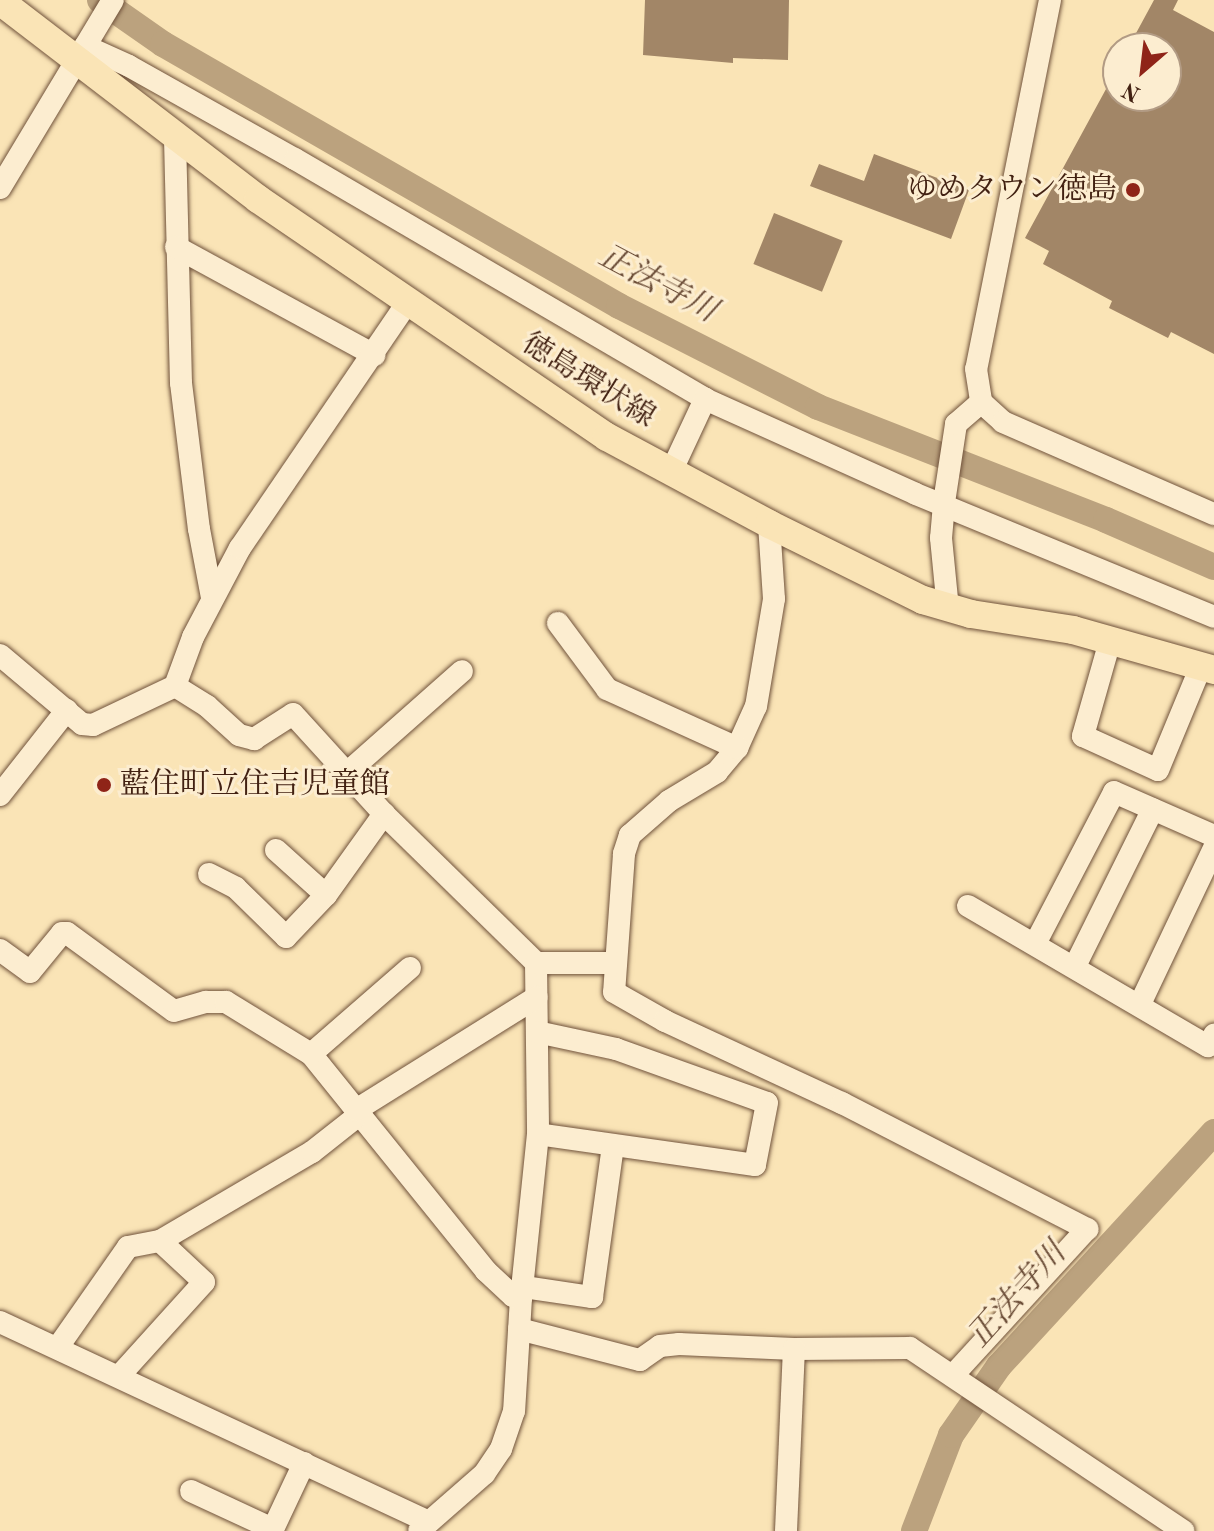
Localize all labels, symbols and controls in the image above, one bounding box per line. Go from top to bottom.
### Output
north arrow [1102,32,1182,112]
text: N [1119,78,1144,105]
place label: ゆめタウン徳島 [907,172,1117,208]
marker: ゆめタウン徳島 [1124,181,1142,199]
water label: 正法寺川 [591,238,723,332]
street label: 徳島環状線 [515,326,661,436]
place label: 藍住町立住吉児童館 [120,767,390,803]
marker: 藍住町立住吉児童館 [95,776,113,794]
water label: 正法寺川 [961,1236,1075,1356]

